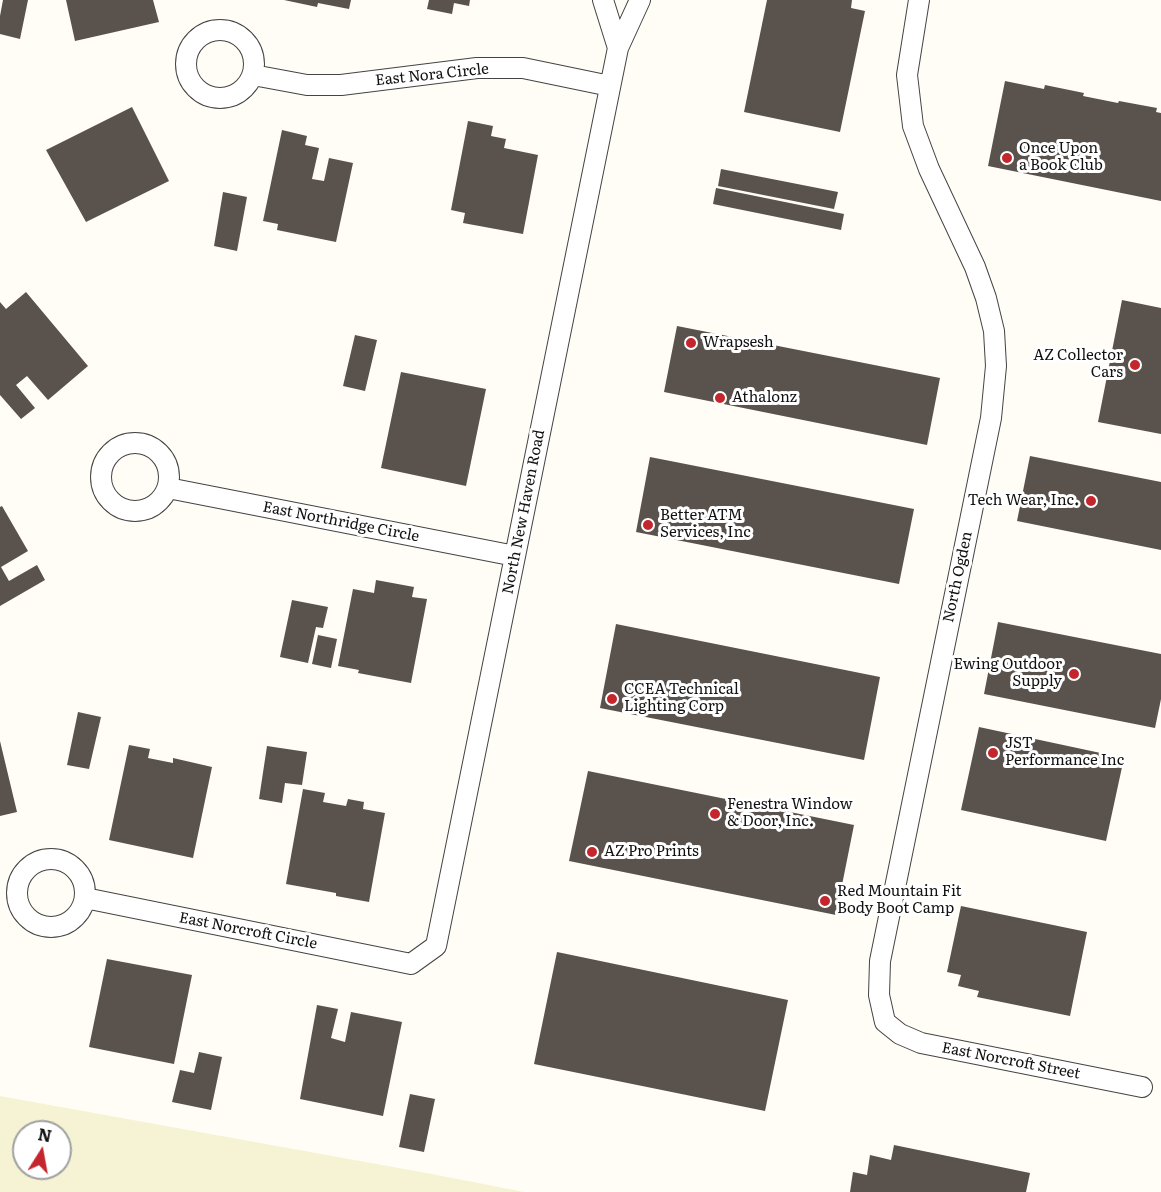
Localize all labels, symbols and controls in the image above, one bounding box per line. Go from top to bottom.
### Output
street label: East Nora Circle [374,60,490,90]
place label: Once Upon a Book Club [1019,140,1103,175]
marker: Once Upon a Book Club [1000,151,1014,165]
place label: Wrapsesh [703,334,774,352]
marker: Wrapsesh [684,336,698,350]
place label: AZ Collector Cars [1033,347,1123,382]
marker: AZ Collector Cars [1128,358,1142,372]
place label: Athalonz [732,389,797,407]
marker: Athalonz [713,391,727,405]
street label: North New Haven Road [499,428,549,596]
place label: Tech Wear, Inc. [967,492,1079,510]
marker: Tech Wear, Inc. [1084,494,1098,508]
street label: East Northridge Circle [261,498,421,546]
place label: Better ATM Services, Inc [660,507,751,542]
marker: Better ATM Services, Inc [641,518,655,532]
street label: North Ogden [940,530,976,624]
place label: Ewing Outdoor Supply [953,656,1062,691]
marker: Ewing Outdoor Supply [1067,667,1081,681]
place label: CCEA Technical Lighting Corp [624,681,739,716]
marker: CCEA Technical Lighting Corp [605,692,619,706]
place label: JST Performance Inc [1005,735,1124,770]
marker: JST Performance Inc [986,746,1000,760]
place label: Fenestra Window & Door, Inc. [727,796,853,831]
marker: Fenestra Window & Door, Inc. [708,807,722,821]
place label: AZ Pro Prints [604,843,699,861]
marker: AZ Pro Prints [585,845,599,859]
place label: Red Mountain Fit Body Boot Camp [837,883,962,918]
marker: Red Mountain Fit Body Boot Camp [818,894,832,908]
street label: East Norcroft Circle [177,909,319,953]
street label: East Norcroft Street [940,1039,1082,1083]
north arrow [12,1120,72,1180]
text: N [36,1121,54,1147]

